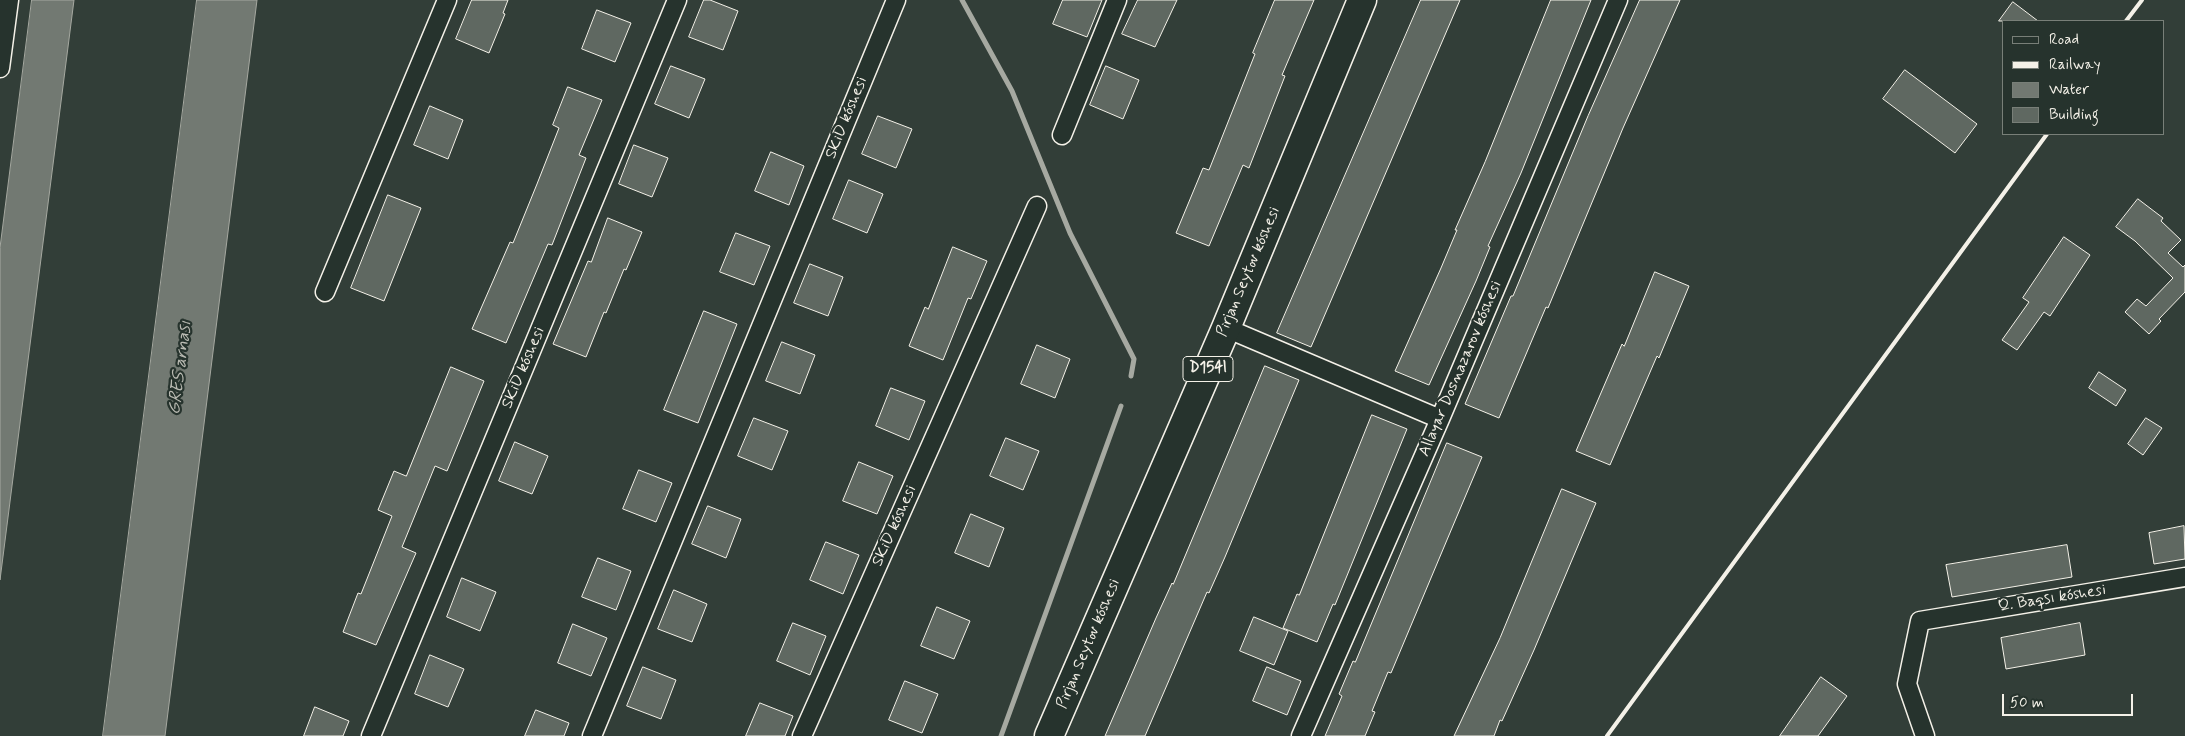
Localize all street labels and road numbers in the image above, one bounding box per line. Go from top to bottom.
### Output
street label: SKiD kóshesi [822,74,872,162]
street label: Pirjan Seytov kóshesi [1213,204,1285,340]
street label: Allayar Dosnazarov kóshesi [1415,278,1507,460]
street label: SKiD kóshesi [498,324,550,412]
road number: D154l [1183,356,1233,382]
street label: SKiD kóshesi [869,483,921,569]
street label: Pirjan Seytov kóshesi [1053,576,1125,712]
street label: Q. Baqsı kóshesi [1997,581,2107,617]

